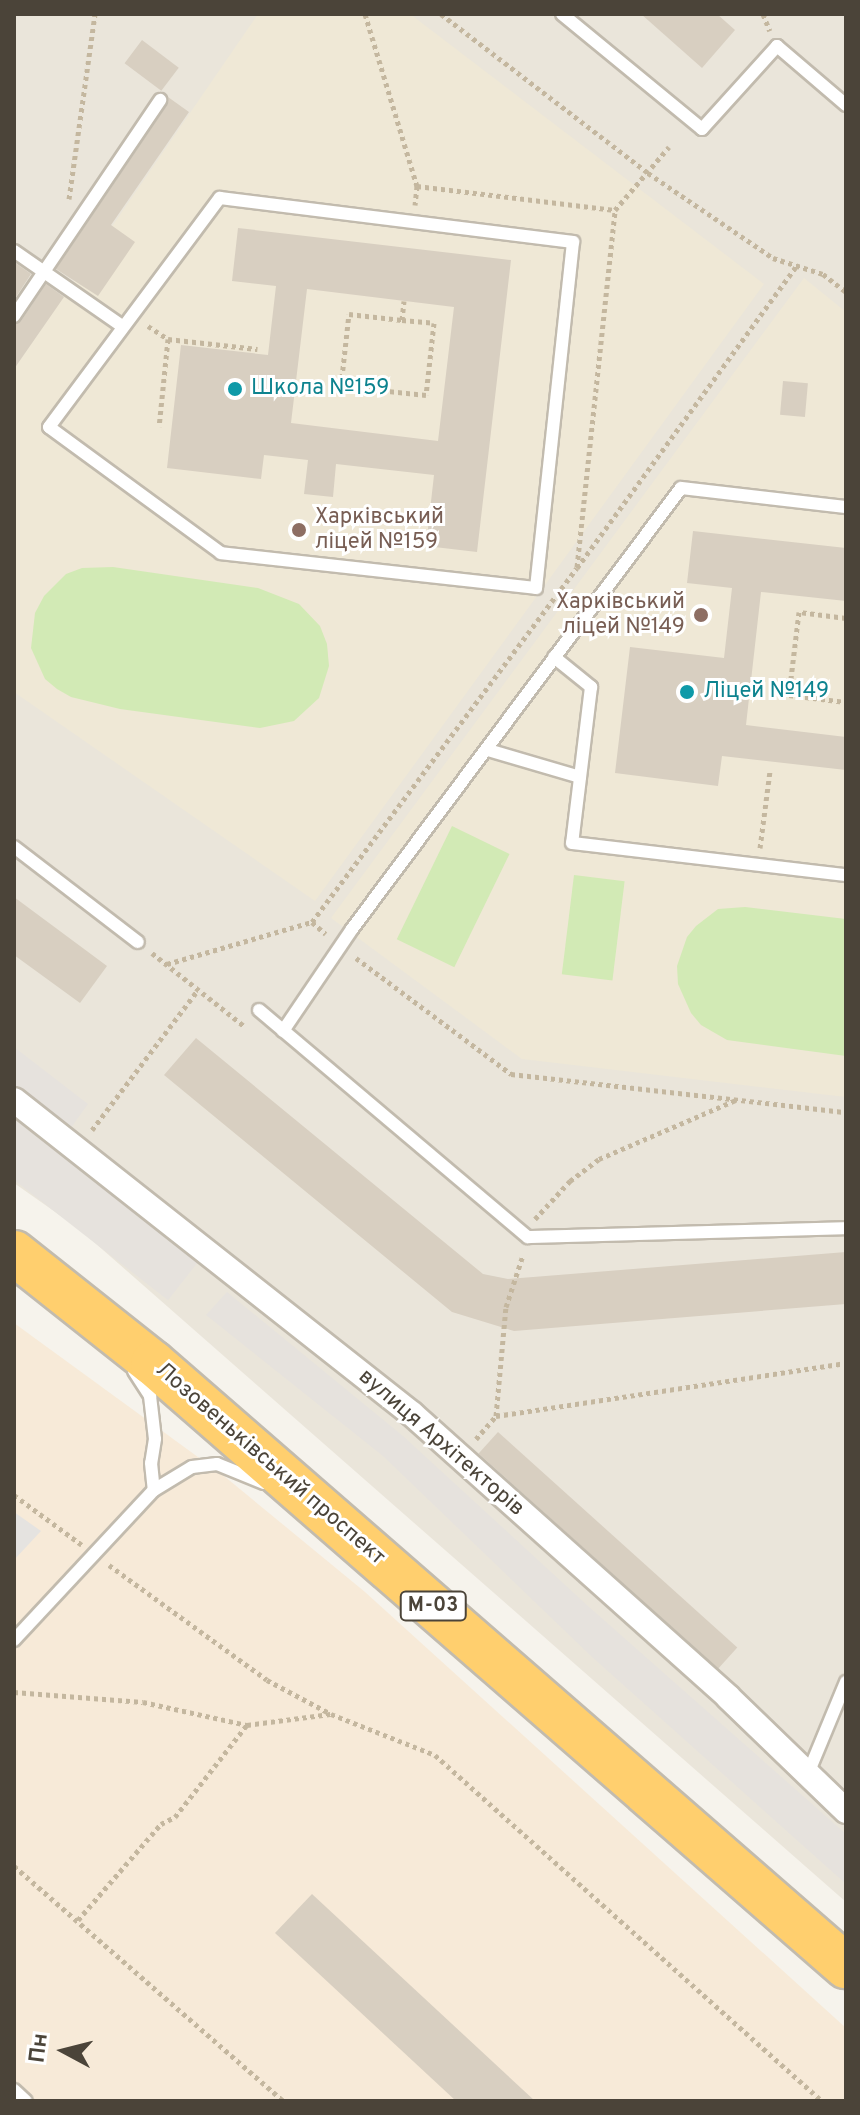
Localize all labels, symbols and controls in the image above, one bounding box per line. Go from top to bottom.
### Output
place label: Школа №159 [251,376,389,402]
marker: Школа №159 [226,380,244,398]
place label: Харківський ліцей №159 [315,504,444,556]
marker: Харківський ліцей №159 [290,521,308,539]
place label: Харківський ліцей №149 [556,589,685,640]
marker: Харківський ліцей №149 [692,606,710,624]
place label: Ліцей №149 [703,679,829,705]
marker: Ліцей №149 [678,683,696,701]
street label: Лозовеньківський проспект [150,1357,390,1571]
street label: вулиця Архітекторів [352,1363,530,1523]
road number: М-03 [399,1590,467,1622]
north arrow [24,2011,104,2091]
text: Пн [24,2032,55,2064]

